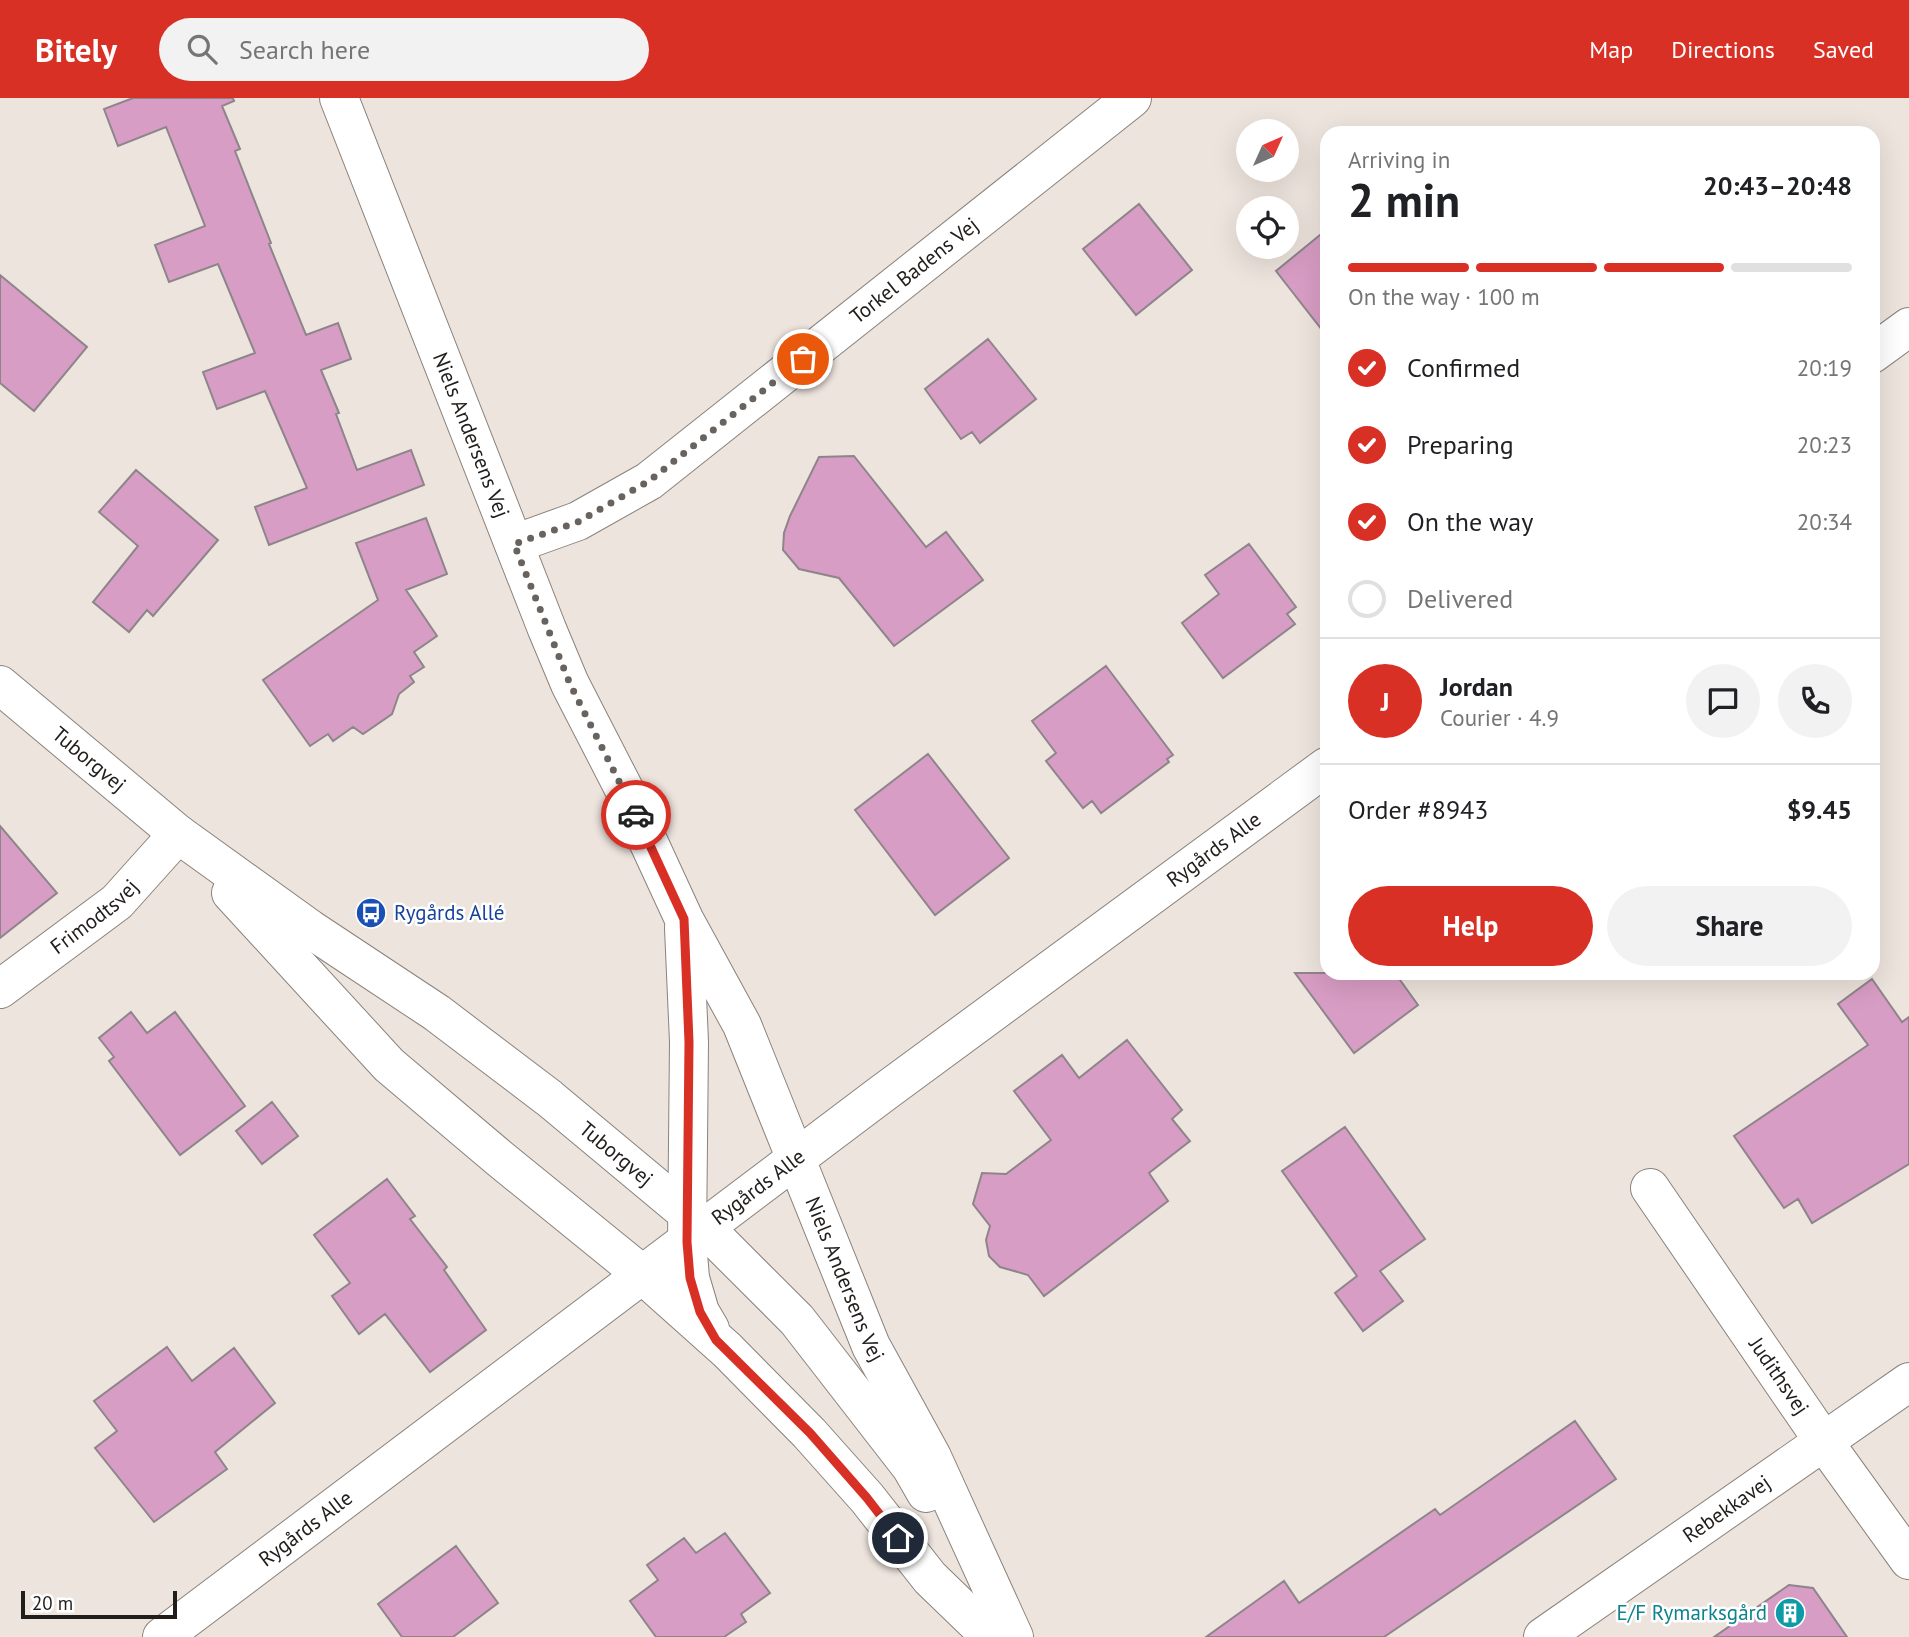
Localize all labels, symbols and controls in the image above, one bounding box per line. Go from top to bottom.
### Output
search box [159,18,649,81]
text: Bitely [35,28,117,71]
icon: search [183,30,221,68]
text: Search here [239,33,370,66]
text: Map [1589,34,1633,65]
text: Directions [1671,34,1775,65]
text: Saved [1813,34,1874,65]
north arrow [1236,119,1298,182]
map controls [1236,119,1299,259]
text: Arriving in [1348,145,1450,174]
text: 20:43–20:48 [1703,169,1852,202]
text: 2 min [1348,170,1460,230]
button: locate [1236,196,1299,259]
street label: Torkel Badens Vej [844,211,984,330]
text: On the way · 100 m [1348,282,1540,311]
pin [773,329,833,389]
icon: bag [784,340,822,378]
street label: Niels Andersens Vej [427,348,516,521]
icon: check [1348,349,1386,387]
text: Confirmed [1407,351,1520,384]
text: 20:19 [1797,353,1852,382]
icon: check [1348,426,1386,464]
text: Preparing [1407,428,1514,461]
text: 20:23 [1797,430,1852,459]
icon: check [1348,503,1386,541]
text: On the way [1407,505,1533,538]
text: 20:34 [1797,507,1852,536]
text: Delivered [1407,582,1513,615]
button: chat [1686,664,1760,738]
button: phone [1778,664,1852,738]
text: Jordan [1440,670,1513,703]
text: J [1381,685,1389,718]
text: Courier · 4.9 [1440,703,1559,732]
street label: Tuborgvej [47,720,132,798]
courier [601,780,671,850]
text: Order #8943 [1348,793,1488,826]
text: $9.45 [1787,793,1852,826]
icon: car [617,796,655,834]
street label: Rygårds Alle [1161,805,1266,893]
street label: Frimodtsvej [45,873,144,960]
button: Help [1348,886,1593,966]
button: Share [1607,886,1852,966]
bus stop icon: Rygårds Allé [354,896,388,930]
place label: Rygårds Allé [394,899,504,926]
street label: Tuborgvej [574,1115,659,1192]
street label: Rygårds Alle [706,1143,810,1231]
street label: Niels Andersens Vej [799,1193,891,1366]
street label: Judithsvej [1743,1331,1815,1420]
street label: Rebekkavej [1677,1469,1776,1548]
street label: Rygårds Alle [253,1484,358,1572]
pin [868,1508,928,1568]
icon: home [879,1519,917,1557]
scale bar [21,1588,177,1620]
text: 20 m [32,1591,73,1615]
building icon: E/F Rymarksgård [1773,1596,1807,1630]
place label: E/F Rymarksgård [1617,1599,1767,1626]

